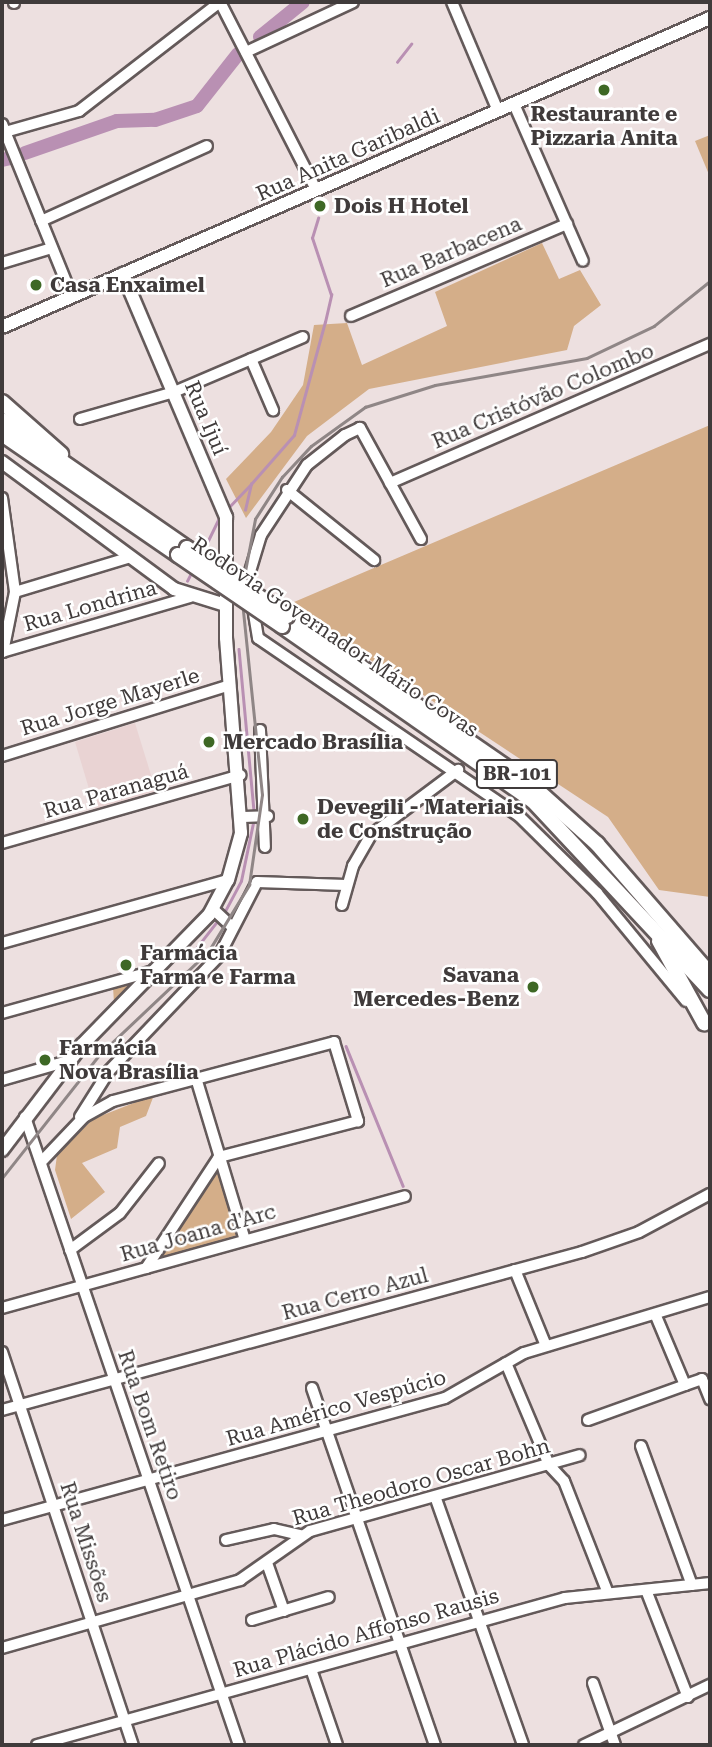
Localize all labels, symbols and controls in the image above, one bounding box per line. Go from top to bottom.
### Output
marker: Restaurante e Pizzaria Anita [596,82,612,98]
place label: Restaurante e Pizzaria Anita [530,101,678,151]
street label: Rua Anita Garibaldi [252,103,444,207]
place label: Dois H Hotel [334,193,468,219]
marker: Dois H Hotel [312,198,328,214]
street label: Rua Barbacena [377,211,525,293]
place label: Casa Enxaimel [50,272,205,298]
marker: Casa Enxaimel [28,277,44,293]
street label: Rua Cristóvão Colombo [428,338,658,454]
street label: Rua Ijuí [179,377,233,459]
street label: Rodovia Governador Mário Covas [187,531,483,743]
street label: Rua Londrina [21,575,159,637]
street label: Rua Jorge Mayerle [17,663,203,741]
place label: Mercado Brasília [223,729,403,755]
marker: Mercado Brasília [201,734,217,750]
street label: Rua Paranaguá [41,758,191,824]
road number: BR-101 [475,758,559,790]
place label: Devegili - Materiais de Construção [317,794,524,844]
marker: Devegili - Materiais de Construção [295,811,311,827]
place label: Farmácia Farma e Farma [140,940,296,990]
marker: Farmácia Farma e Farma [118,957,134,973]
place label: Savana Mercedes-Benz [353,962,519,1012]
marker: Savana Mercedes-Benz [525,979,541,995]
place label: Farmácia Nova Brasília [59,1035,199,1085]
marker: Farmácia Nova Brasília [37,1052,53,1068]
street label: Rua Joana d'Arc [117,1199,279,1267]
street label: Rua Cerro Azul [279,1262,431,1326]
street label: Rua Bom Retiro [113,1347,187,1503]
street label: Rua Américo Vespúcio [223,1365,449,1451]
street label: Rua Theodoro Oscar Bohn [289,1433,553,1531]
street label: Rua Missões [55,1479,117,1605]
street label: Rua Plácido Affonso Rausis [230,1583,502,1683]

